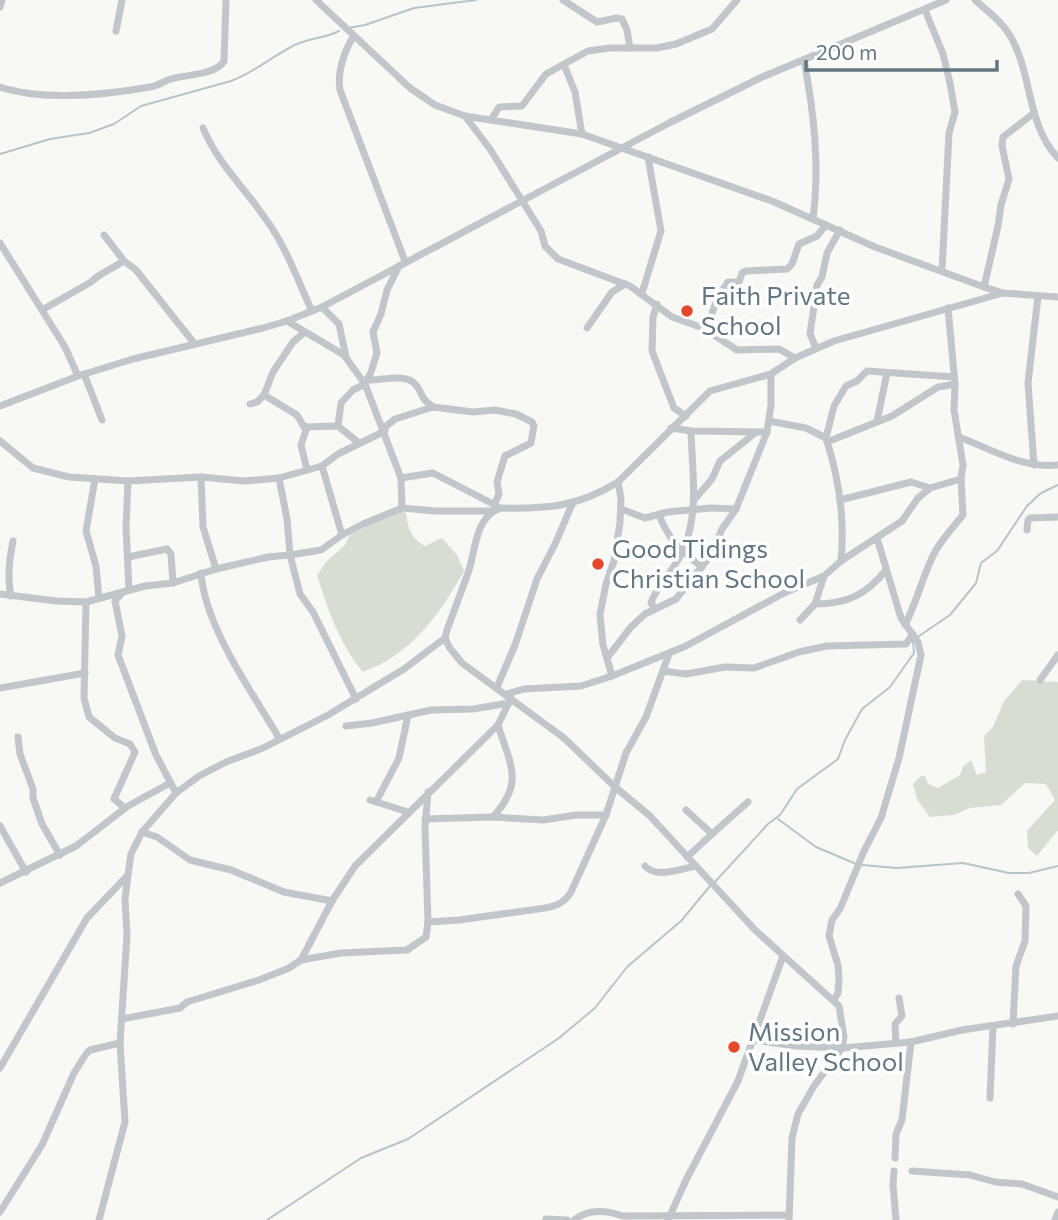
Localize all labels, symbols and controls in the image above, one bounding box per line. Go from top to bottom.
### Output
scale bar [806,28,997,72]
text: 200 m [816,39,877,64]
place label: Faith Private School [701,279,850,340]
marker: Faith Private School [679,303,695,319]
place label: Good Tidings Christian School [612,532,805,593]
marker: Good Tidings Christian School [590,556,606,572]
place label: Mission Valley School [748,1015,904,1076]
marker: Mission Valley School [726,1039,742,1055]

